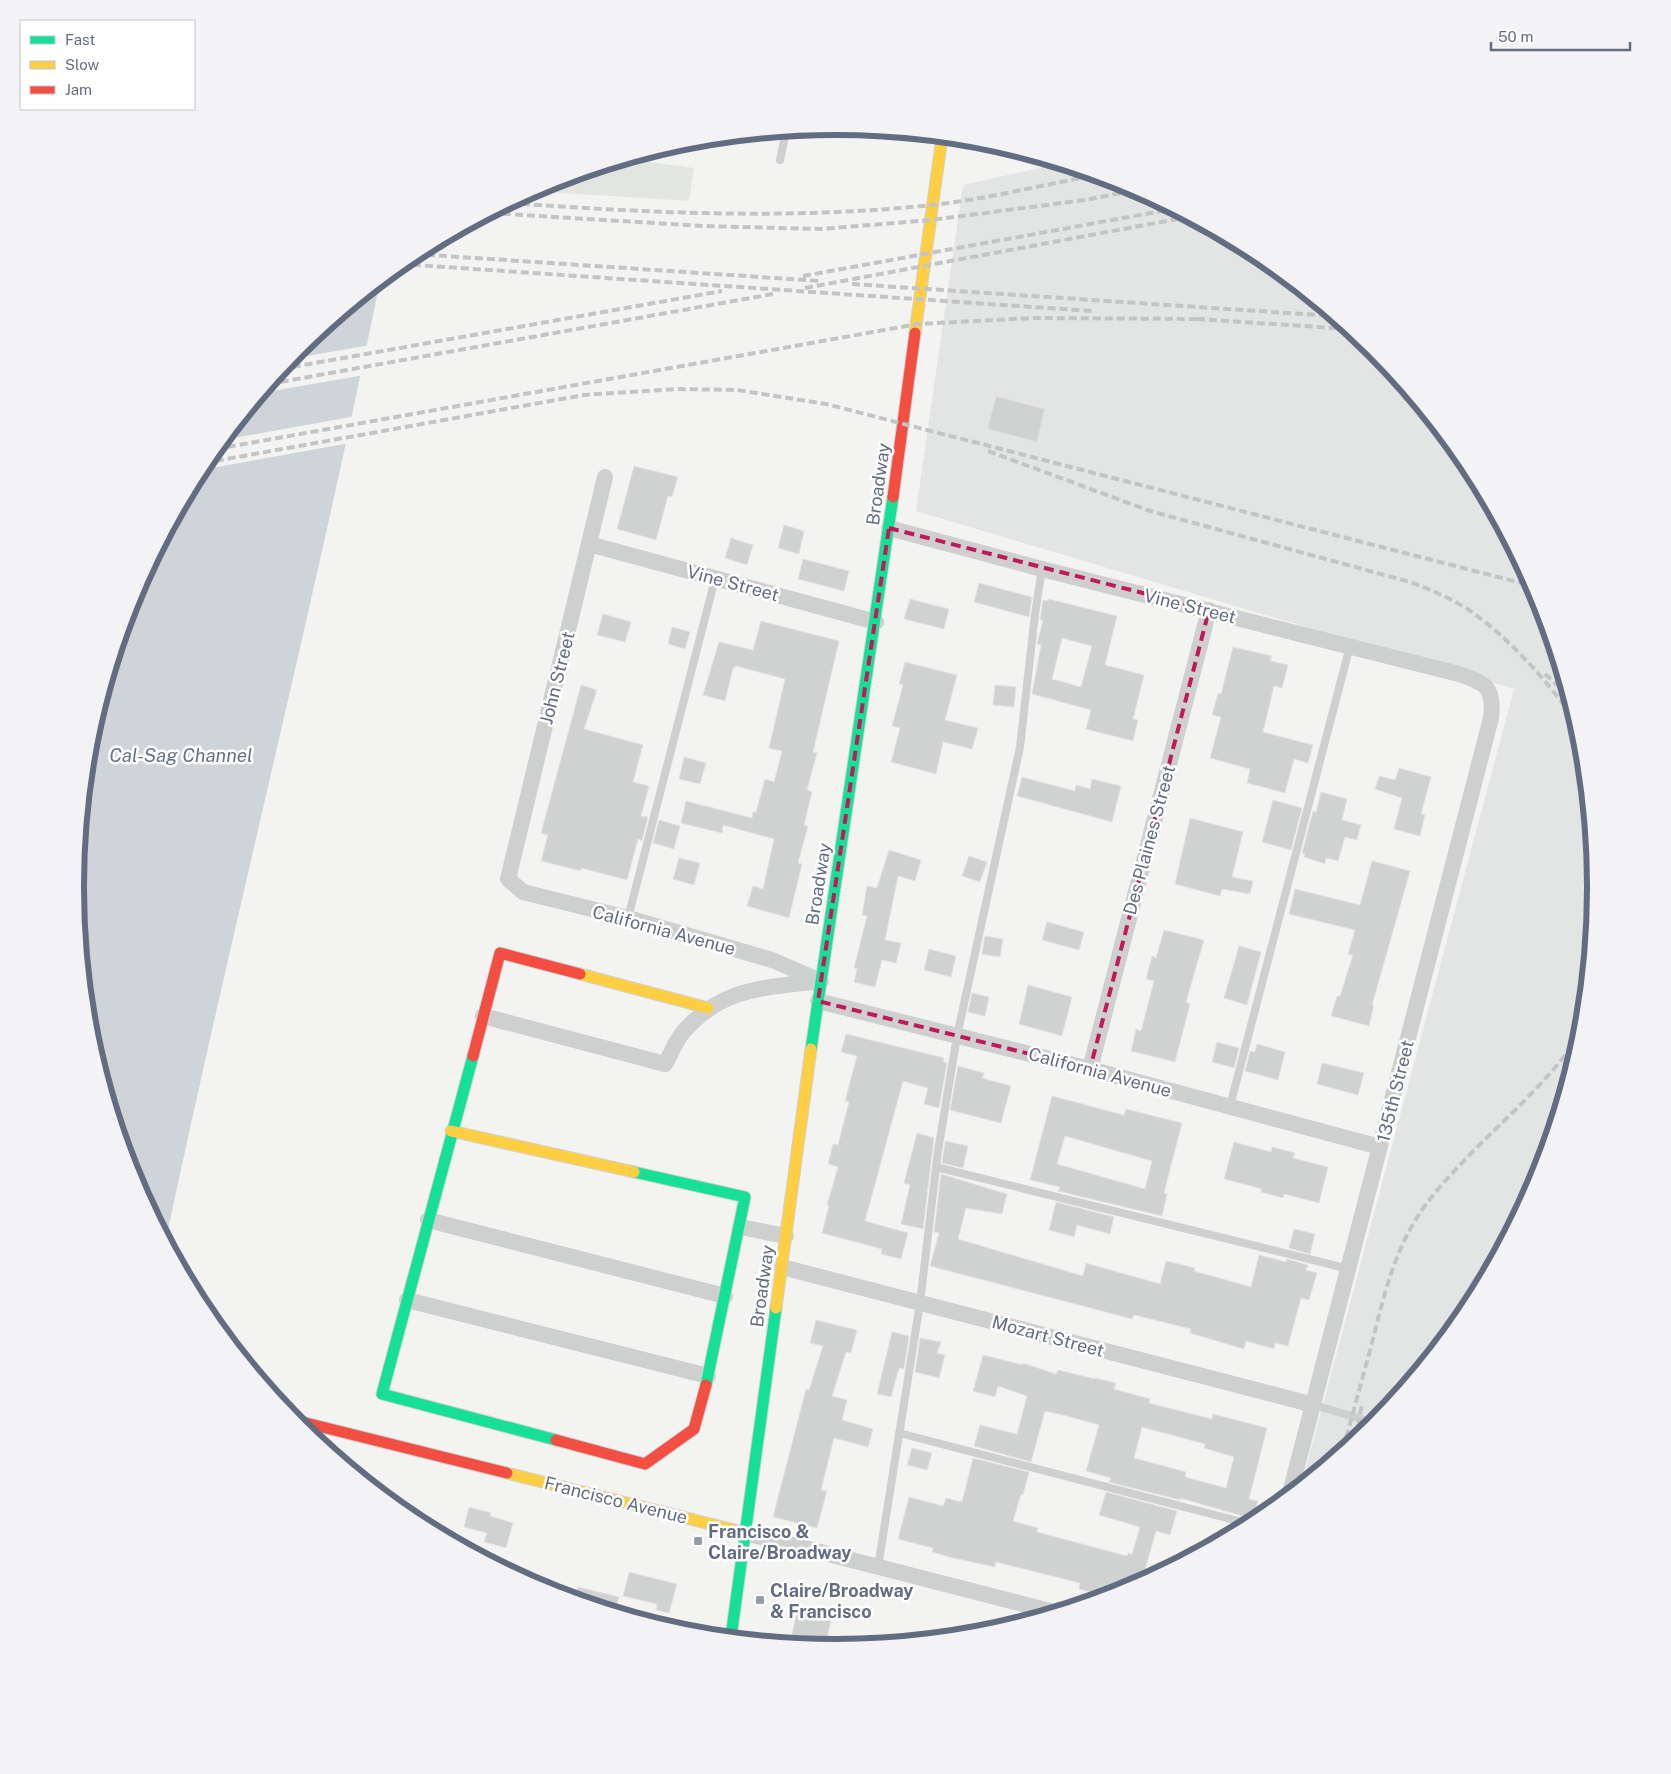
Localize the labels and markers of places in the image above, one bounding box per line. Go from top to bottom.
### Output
place label: Francisco & Claire/Broadway [708,1521,851,1563]
marker: Francisco & Claire/Broadway [692,1535,704,1547]
place label: Claire/Broadway & Francisco [770,1580,913,1622]
marker: Claire/Broadway & Francisco [754,1594,766,1606]

